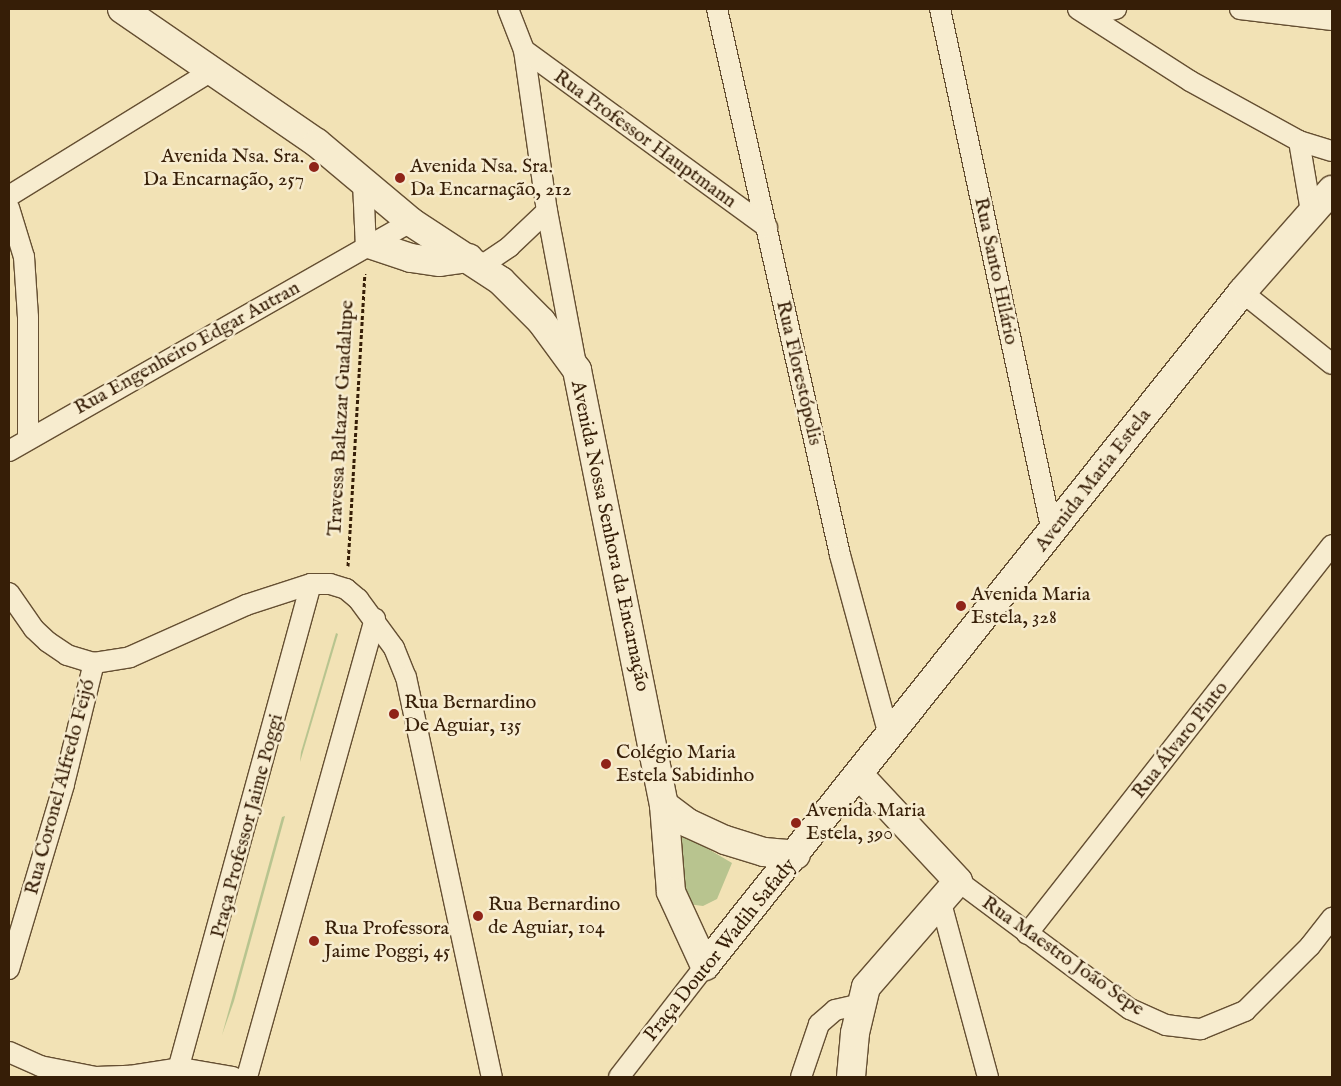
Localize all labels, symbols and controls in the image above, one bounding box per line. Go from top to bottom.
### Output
street label: Rua Professor Hauptmann [549,65,741,213]
place label: Avenida Nsa. Sra. Da Encarnação, 257 [143,144,304,191]
place label: Avenida Nsa. Sra. Da Encarnação, 212 [410,155,571,202]
marker: Avenida Nsa. Sra. Da Encarnação, 257 [308,161,320,173]
marker: Avenida Nsa. Sra. Da Encarnação, 212 [394,172,406,184]
street label: Rua Santo Hilário [969,195,1023,347]
street label: Rua Engenheiro Edgar Autran [70,276,304,420]
street label: Rua Florestópolis [771,298,827,448]
street label: Travessa Baltazar Guadalupe [323,299,359,537]
street label: Avenida Nossa Senhora da Encarnação [565,378,655,694]
street label: Avenida Maria Estela [1030,404,1156,556]
place label: Avenida Maria Estela, 328 [971,582,1090,629]
marker: Avenida Maria Estela, 328 [955,600,967,612]
street label: Rua Coronel Alfredo Feijó [20,677,100,897]
street label: Rua Álvaro Pinto [1127,677,1233,803]
place label: Rua Bernardino De Aguiar, 135 [404,690,536,737]
marker: Rua Bernardino De Aguiar, 135 [388,708,400,720]
street label: Praça Professor Jaime Poggi [205,711,289,941]
place label: Colégio Maria Estela Sabidinho [616,740,754,787]
marker: Colégio Maria Estela Sabidinho [600,758,612,770]
place label: Avenida Maria Estela, 390 [806,799,925,846]
marker: Avenida Maria Estela, 390 [790,817,802,829]
street label: Praça Doutor Wadih Safady [639,854,801,1046]
street label: Rua Maestro João Sepe [977,891,1149,1021]
place label: Rua Bernardino de Aguiar, 104 [488,892,620,939]
marker: Rua Bernardino de Aguiar, 104 [472,910,484,922]
place label: Rua Professora Jaime Poggi, 45 [324,917,450,964]
marker: Rua Professora Jaime Poggi, 45 [308,935,320,947]

